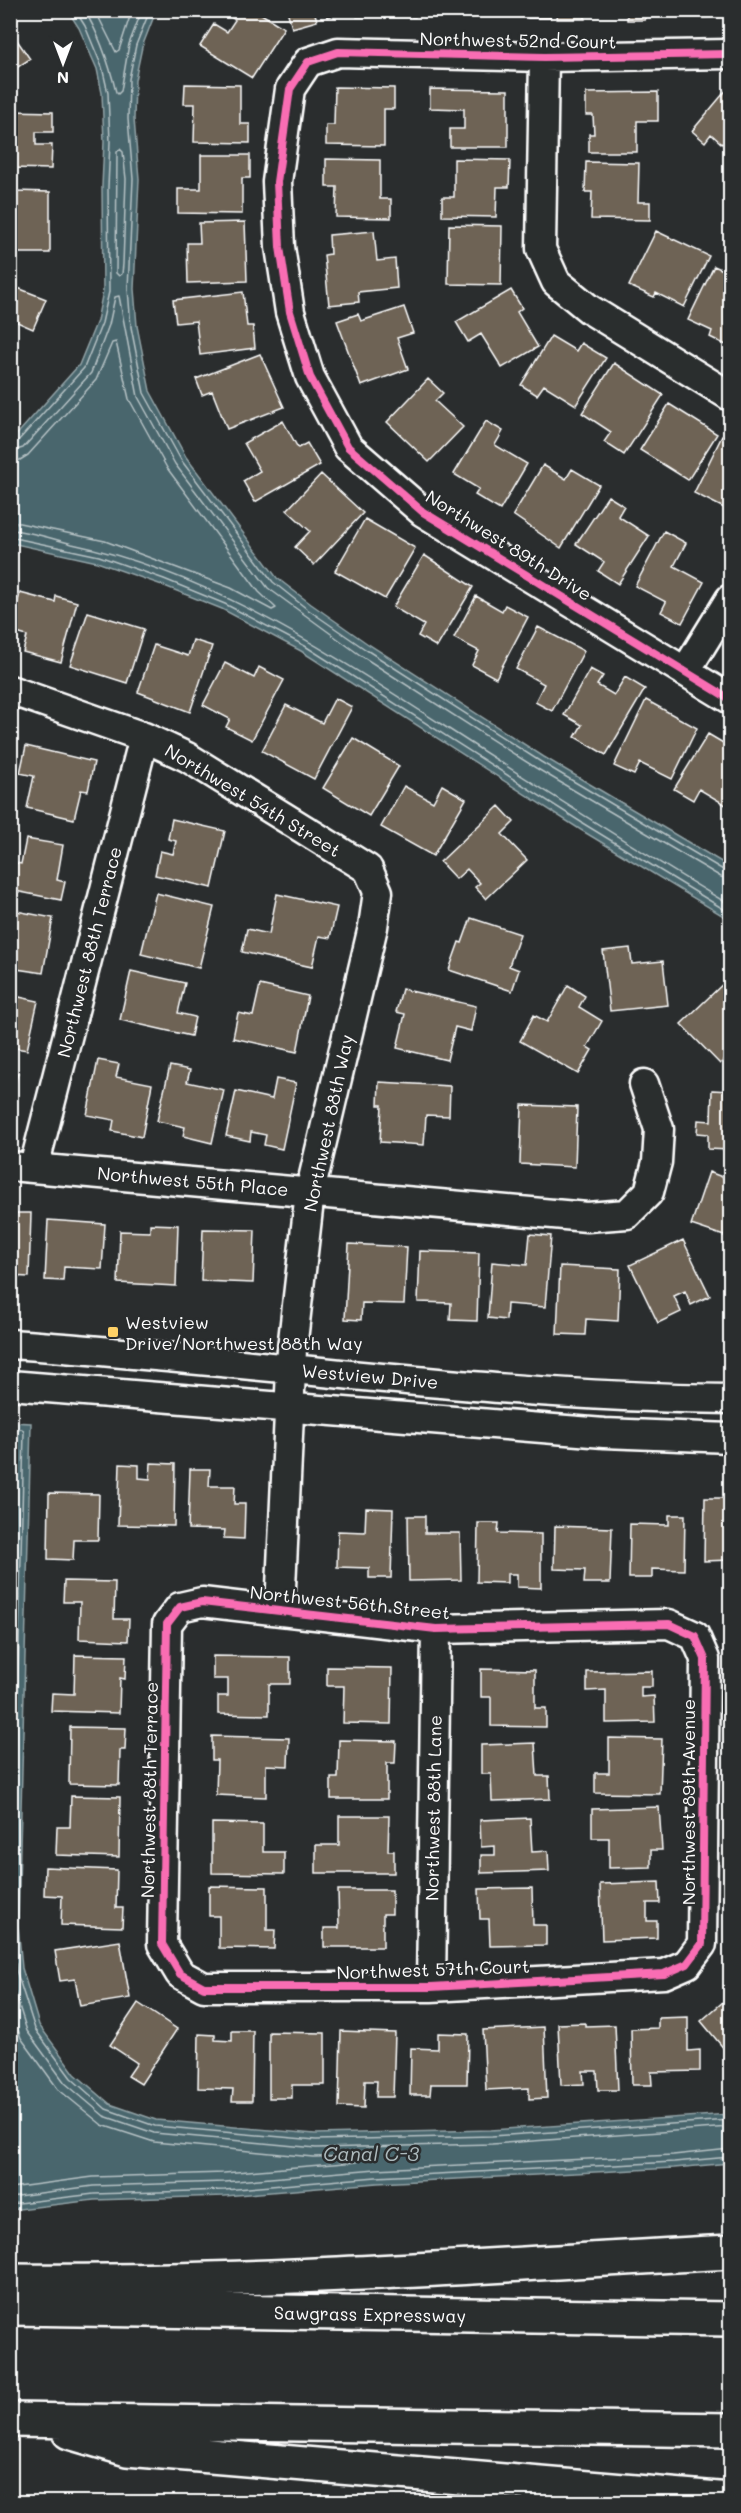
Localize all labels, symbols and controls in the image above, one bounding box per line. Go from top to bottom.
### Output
street label: Northwest 52nd Court [420,26,616,54]
north arrow [33,33,93,93]
text: N [57,68,69,89]
street label: Northwest 89th Drive [421,484,597,606]
street label: Northwest 54th Street [161,738,345,862]
street label: Northwest 88th Terrace [51,844,127,1060]
street label: Northwest 88th Way [297,1032,359,1214]
street label: Northwest 55th Place [96,1161,290,1201]
place label: Westview Drive/Northwest 88th Way [125,1310,363,1355]
marker: Westview Drive/Northwest 88th Way [106,1325,120,1339]
street label: Westview Drive [301,1358,439,1394]
street label: Northwest 56th Street [249,1580,451,1624]
street label: Northwest 88th Terrace [135,1682,163,1898]
street label: Northwest 89th Avenue [676,1699,700,1905]
street label: Northwest 88th Lane [419,1715,447,1901]
street label: Northwest 57th Court [336,1954,530,1984]
water label: Canal C-3 [323,2140,419,2166]
street label: Sawgrass Expressway [274,2300,466,2328]

